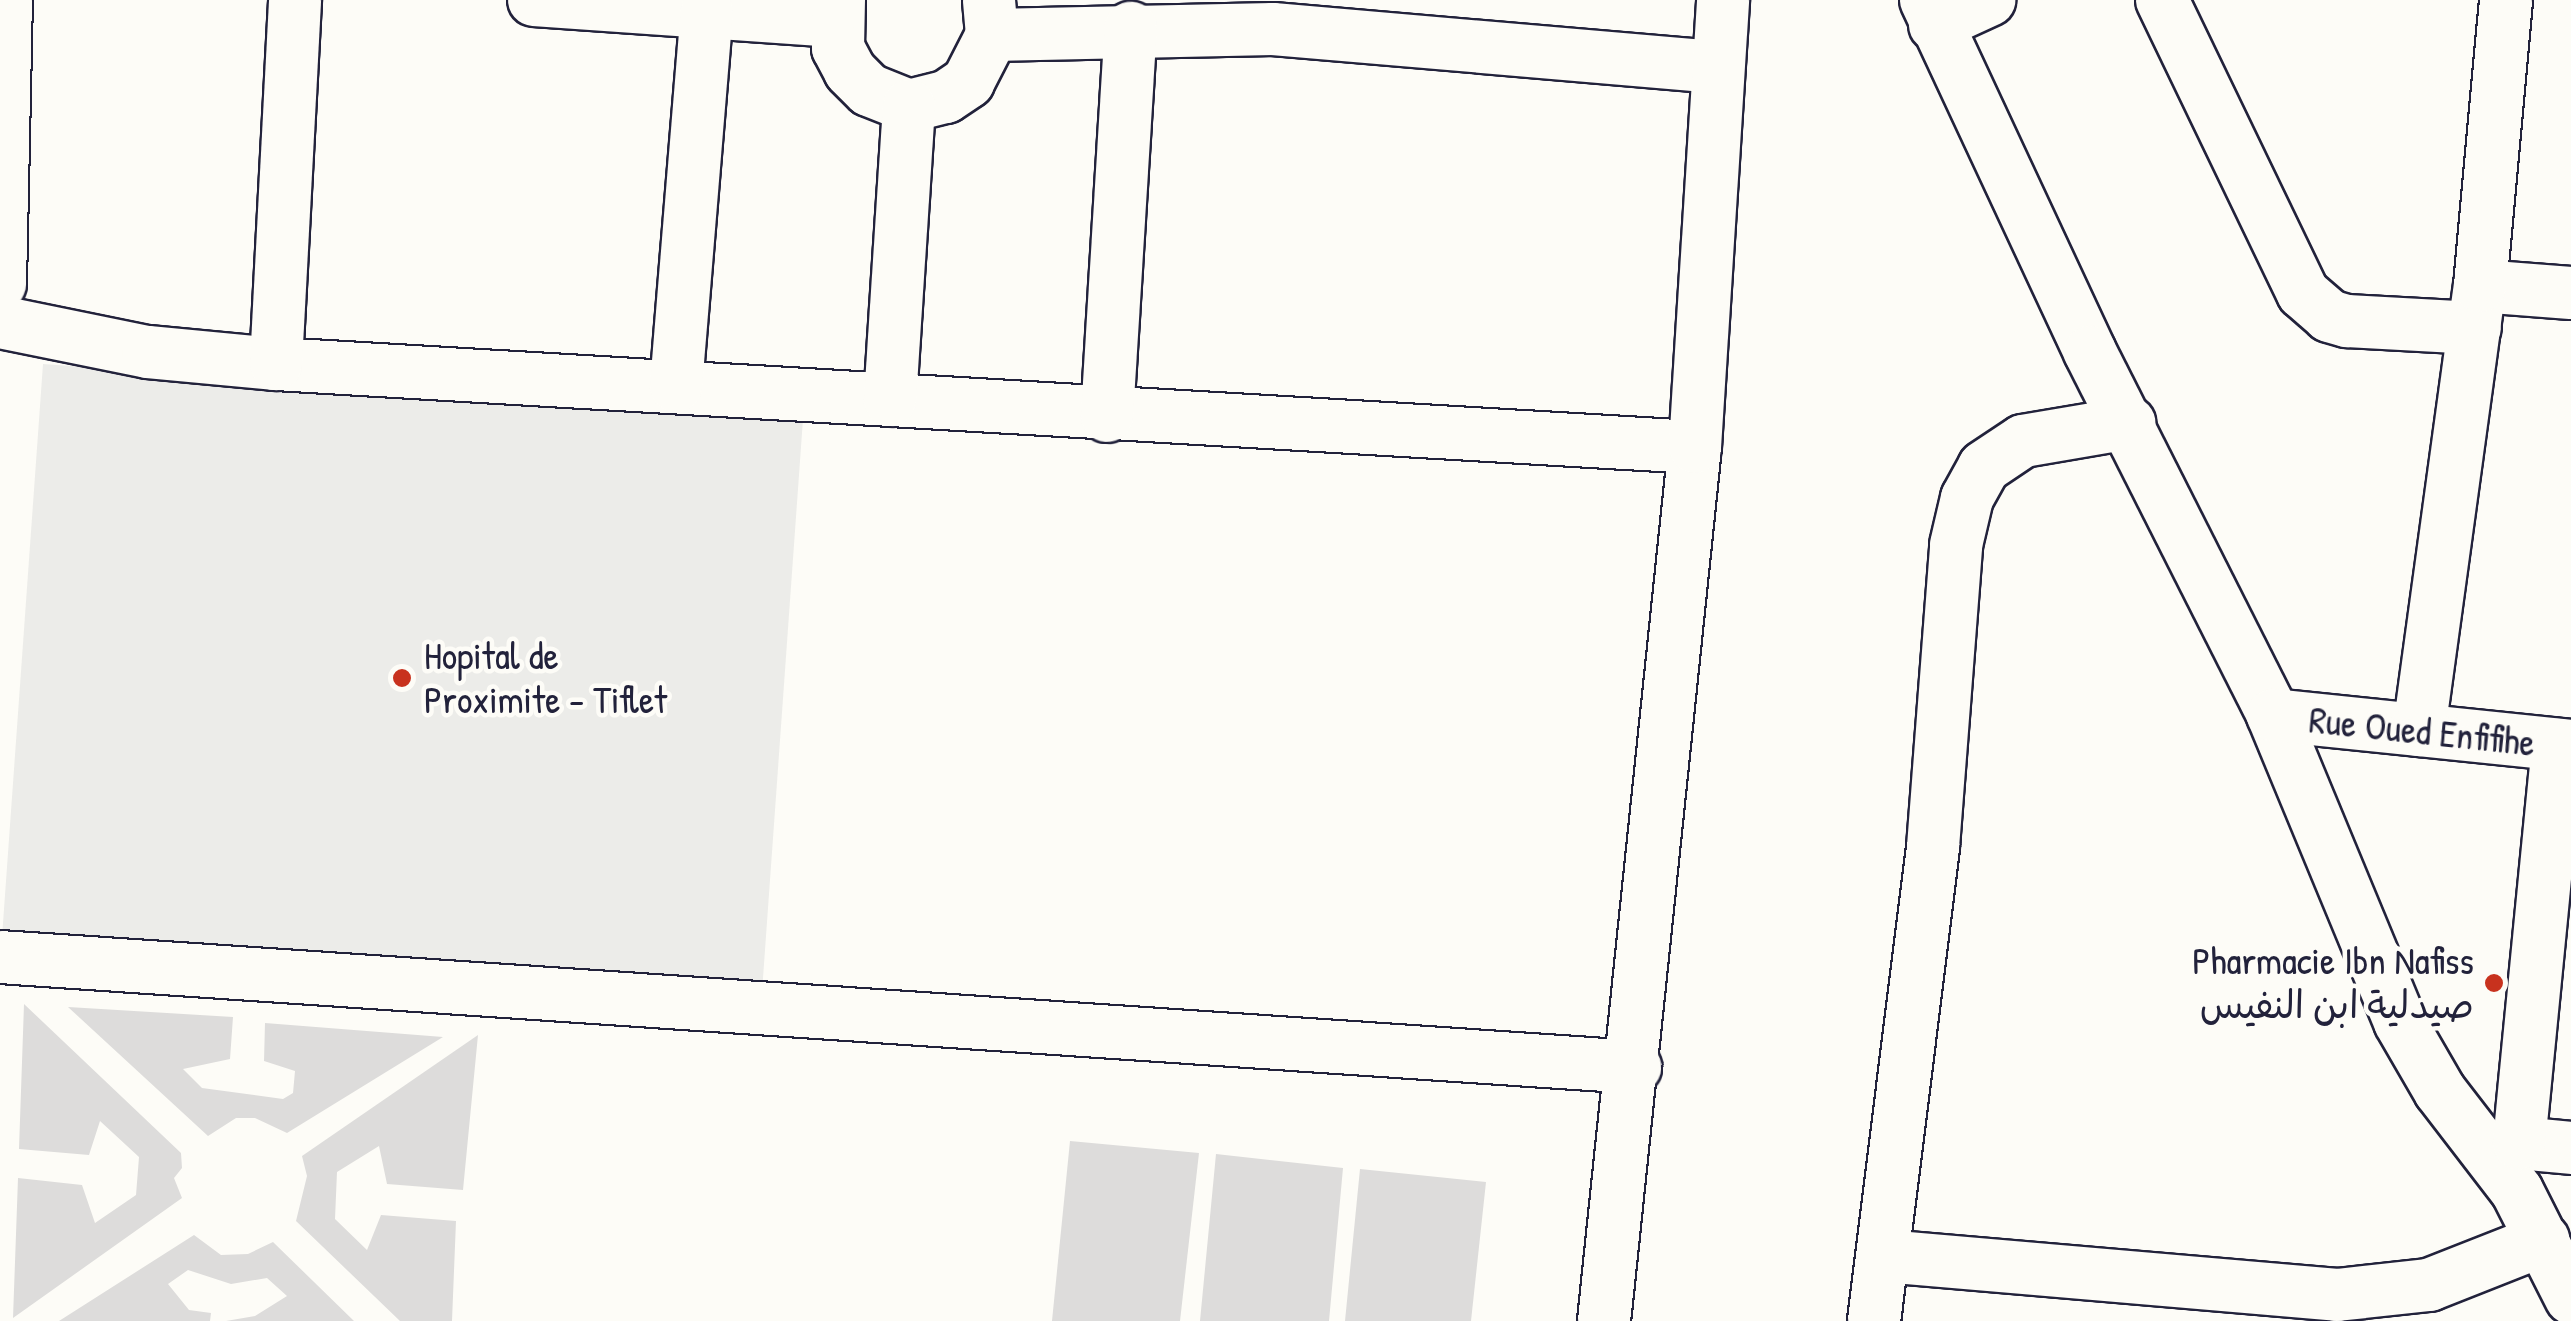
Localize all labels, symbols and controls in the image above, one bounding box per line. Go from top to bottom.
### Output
place label: Hopital de Proximite - Tiflet [424,633,667,722]
marker: Hopital de Proximite - Tiflet [389,665,415,691]
street label: Rue Oued Enfifihe [2307,696,2537,766]
place label: Pharmacie Ibn Nafiss صيدلية ابن النفيس [2192,938,2474,1028]
marker: Pharmacie Ibn Nafiss صيدلية ابن النفيس [2483,972,2505,994]

